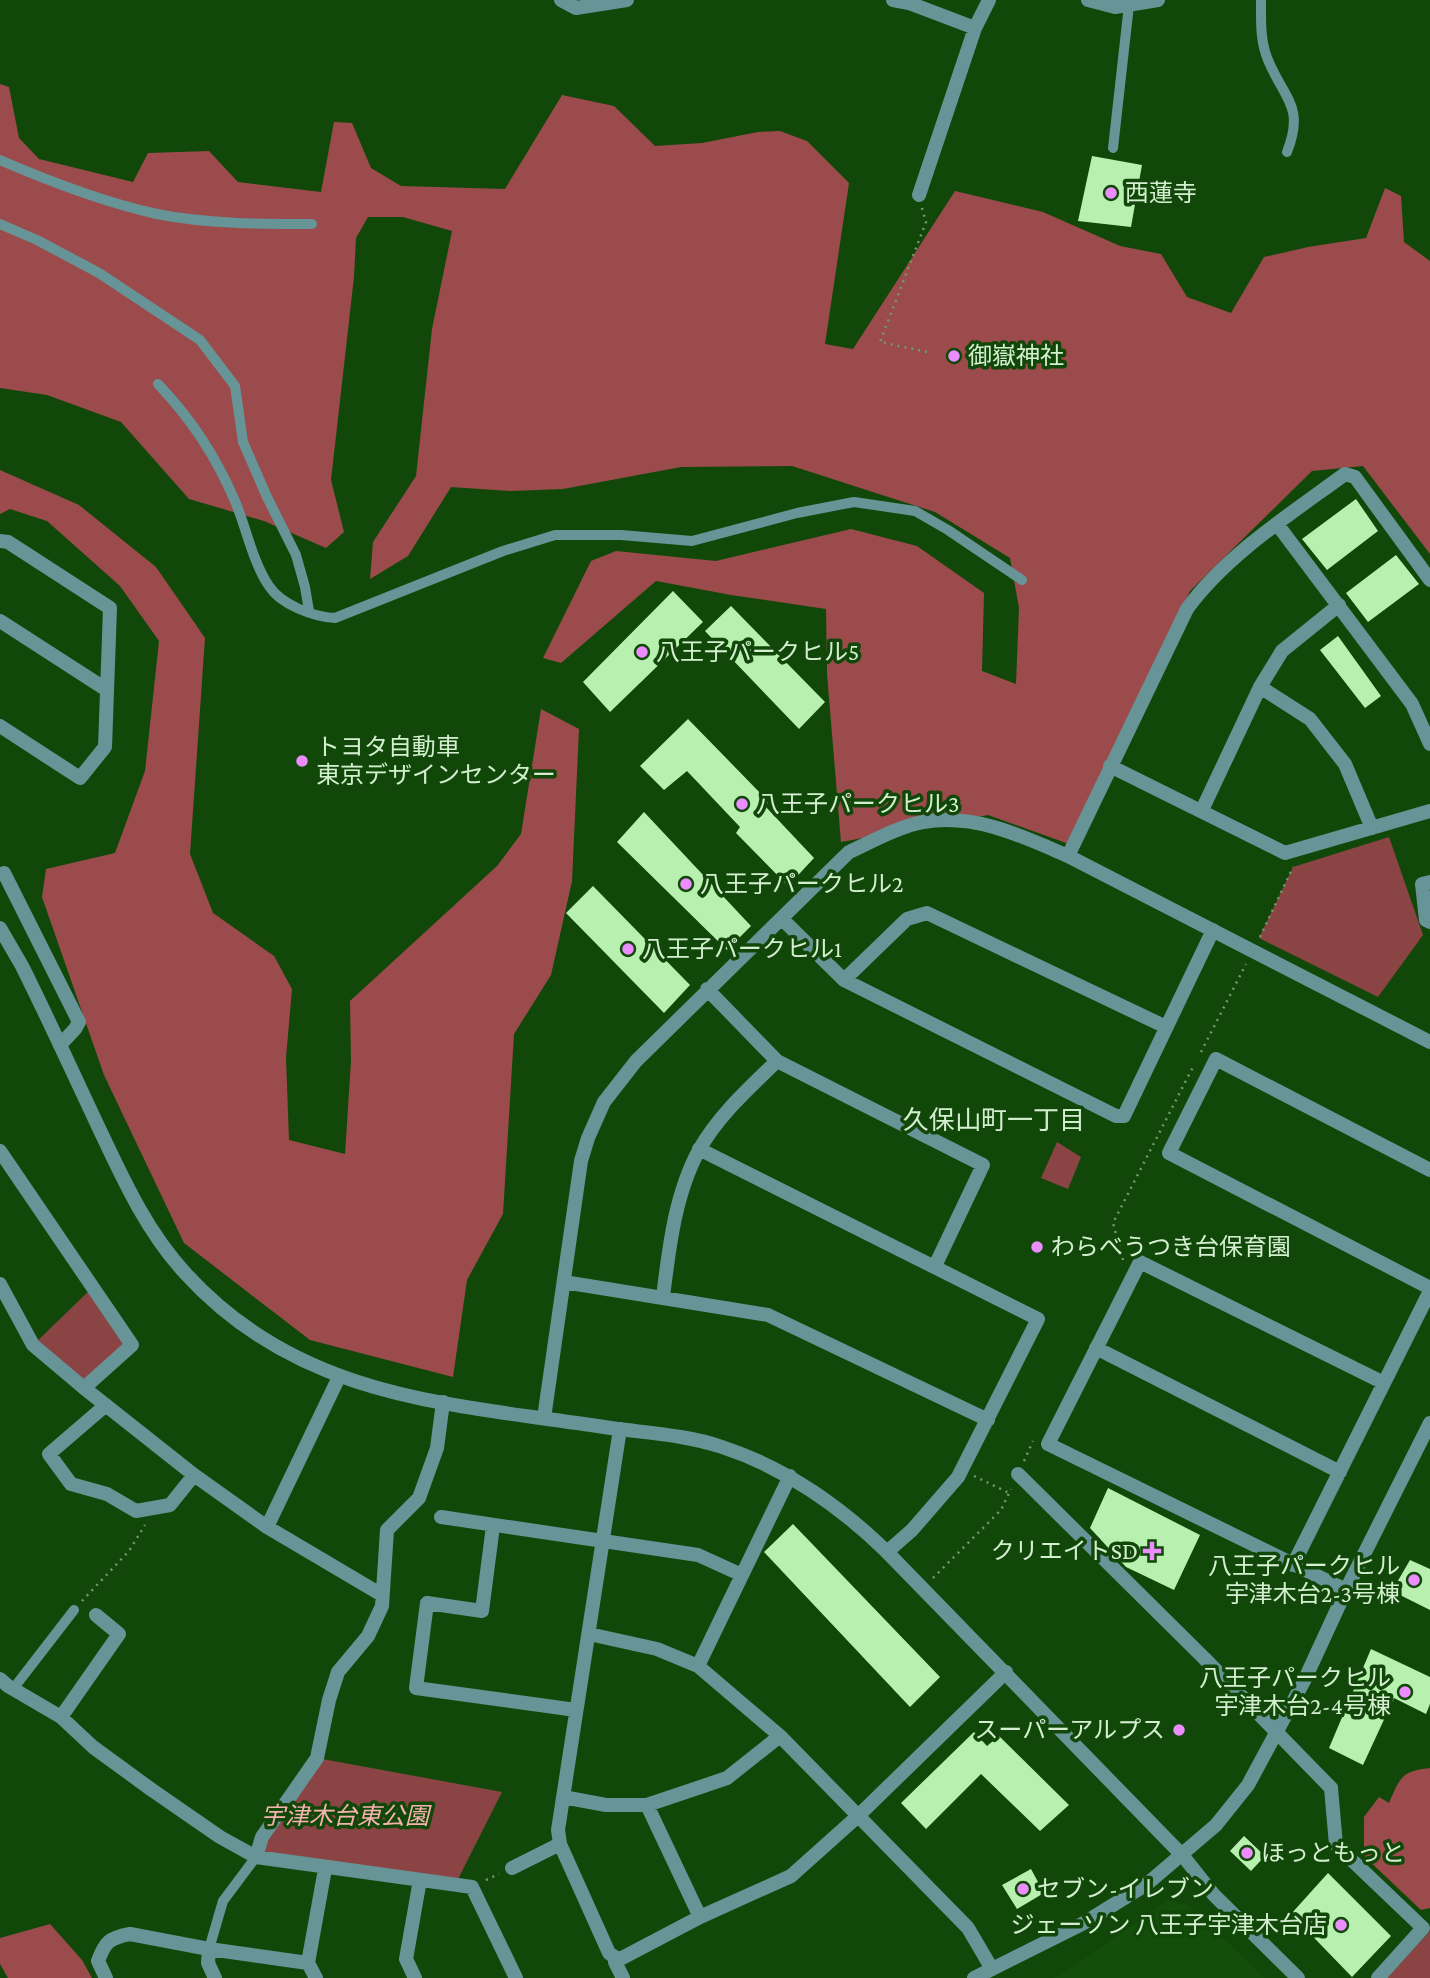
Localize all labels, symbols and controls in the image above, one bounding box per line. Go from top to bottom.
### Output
place label: 西蓮寺 [1125,179,1197,206]
marker: 西蓮寺 [1103,185,1119,201]
place label: 御嶽神社 [968,342,1064,369]
marker: 御嶽神社 [946,348,962,364]
place label: 八王子パークヒル5 [656,638,859,665]
marker: 八王子パークヒル5 [634,644,650,660]
place label: トヨタ自動車 東京デザインセンター [316,733,556,788]
marker: トヨタ自動車 東京デザインセンター [294,753,310,769]
place label: 八王子パークヒル3 [756,790,959,817]
marker: 八王子パークヒル3 [734,796,750,812]
place label: 八王子パークヒル2 [700,870,903,897]
marker: 八王子パークヒル2 [678,876,694,892]
place label: 八王子パークヒル1 [642,935,842,962]
marker: 八王子パークヒル1 [620,941,636,957]
district label: 久保山町一丁目 [903,1106,1085,1135]
place label: わらべうつき台保育園 [1051,1233,1291,1260]
marker: わらべうつき台保育園 [1029,1239,1045,1255]
place label: クリエイトSD [991,1537,1138,1564]
marker: クリエイトSD [1144,1543,1160,1559]
place label: 八王子パークヒル 宇津木台2-3号棟 [1208,1552,1400,1607]
marker: 八王子パークヒル 宇津木台2-3号棟 [1406,1572,1422,1588]
place label: 八王子パークヒル 宇津木台2-4号棟 [1199,1664,1391,1719]
marker: 八王子パークヒル 宇津木台2-4号棟 [1397,1684,1413,1700]
place label: スーパーアルプス [974,1716,1165,1743]
marker: スーパーアルプス [1171,1722,1187,1738]
park label: 宇津木台東公園 [261,1802,432,1829]
place label: ほっともっと [1261,1839,1405,1866]
marker: ほっともっと [1239,1845,1255,1861]
place label: セブン-イレブン [1037,1875,1214,1902]
marker: セブン-イレブン [1015,1881,1031,1897]
place label: ジェーソン 八王子宇津木台店 [1011,1911,1327,1938]
marker: ジェーソン 八王子宇津木台店 [1333,1917,1349,1933]

